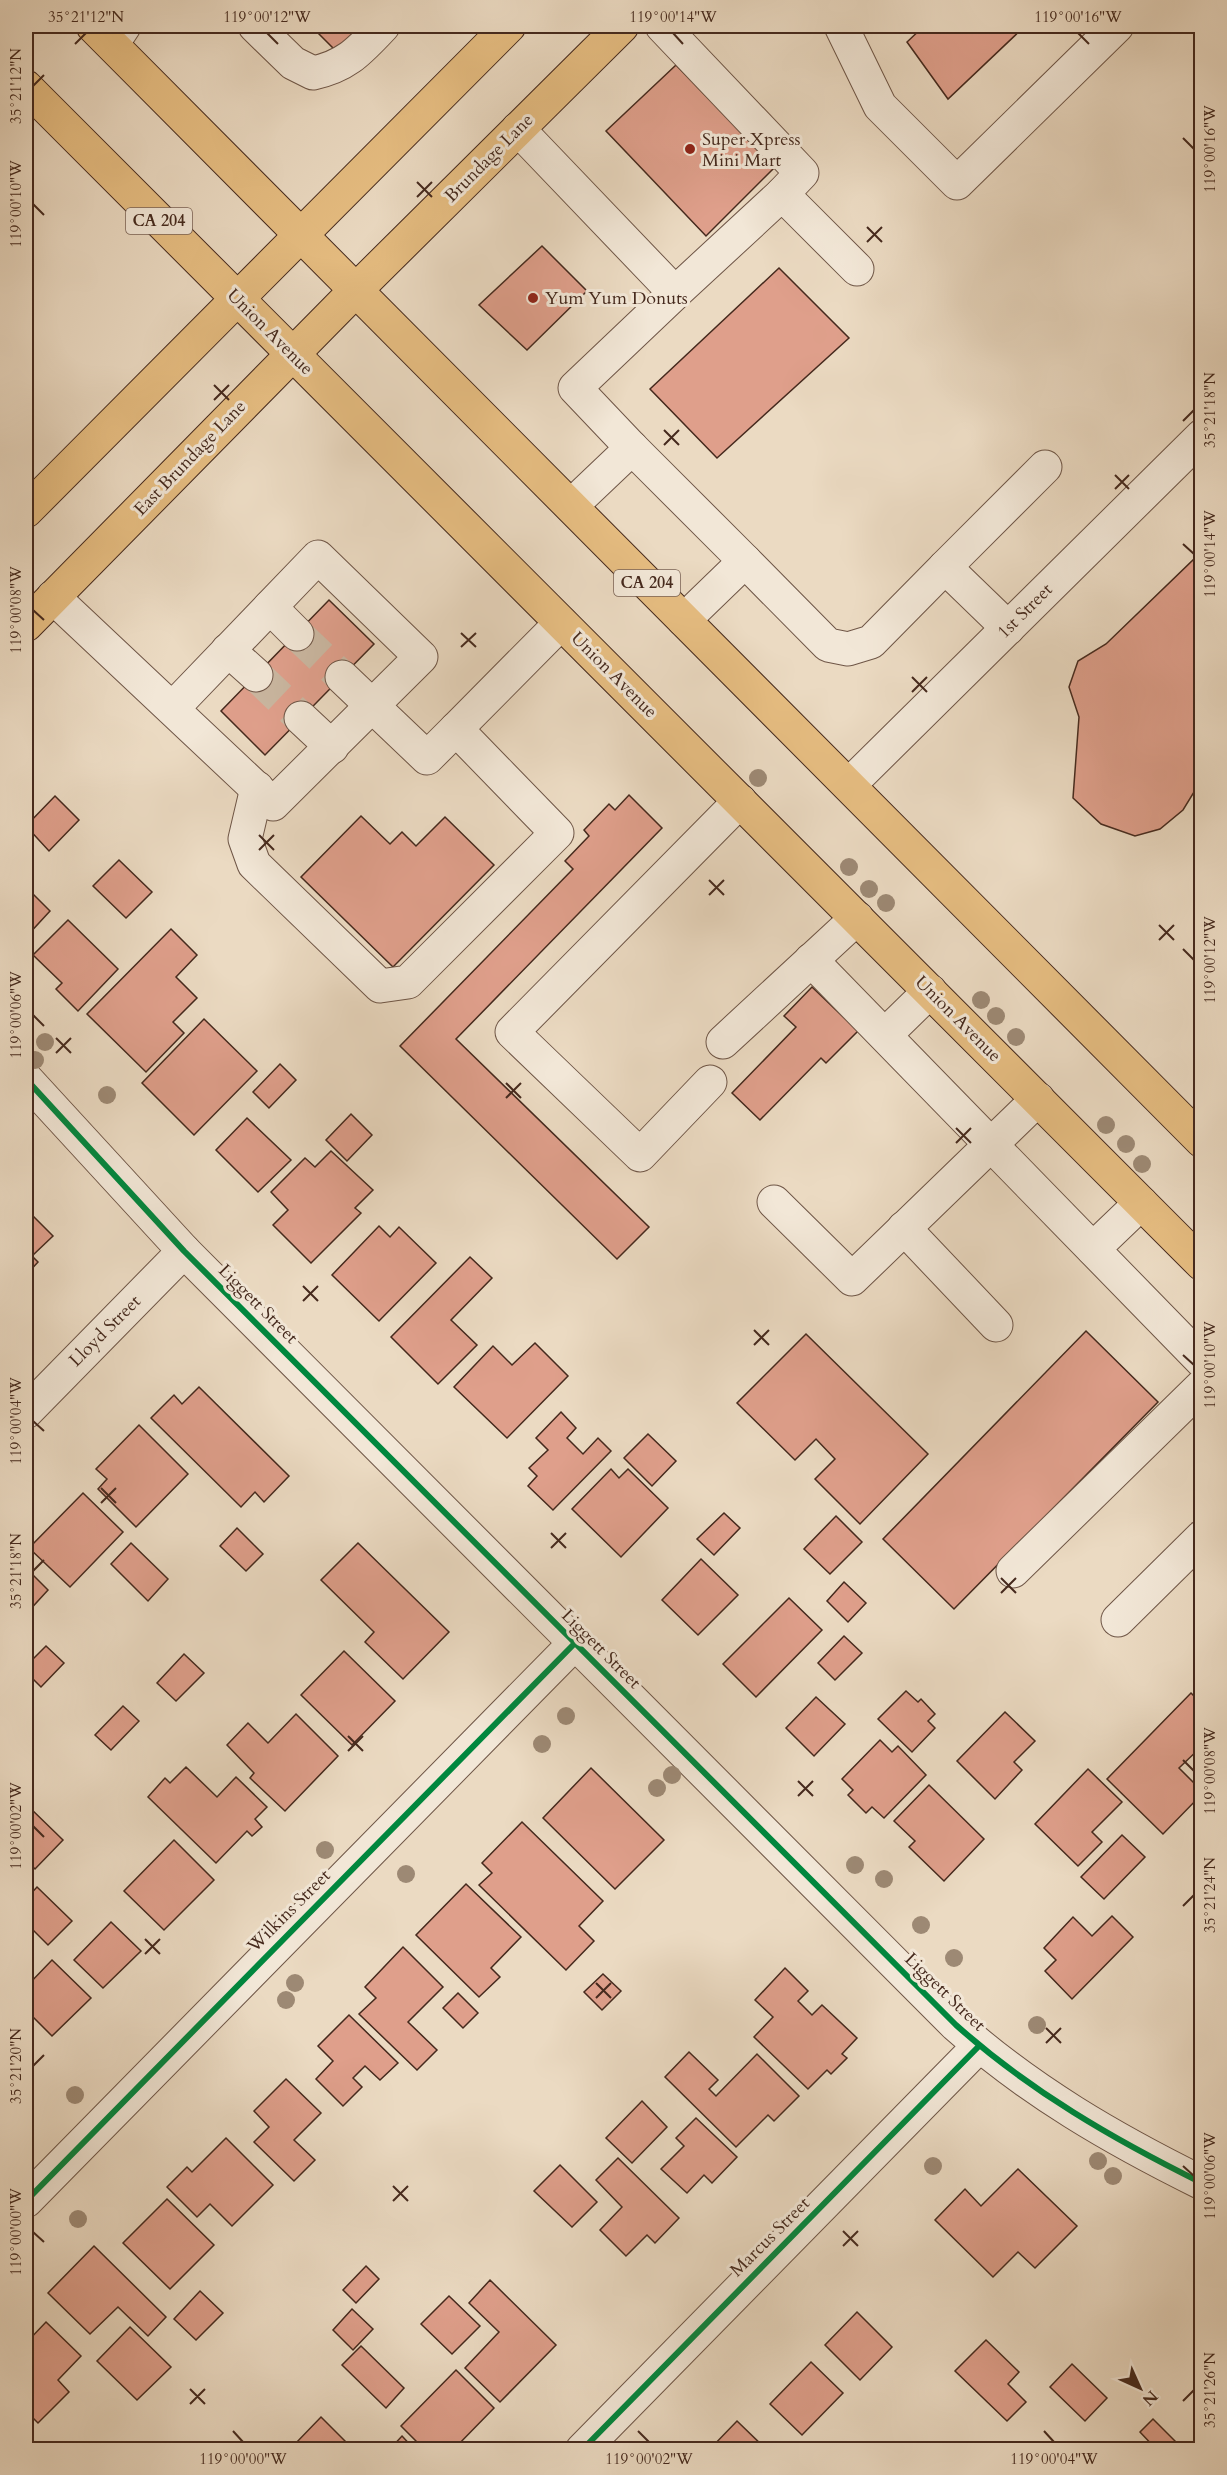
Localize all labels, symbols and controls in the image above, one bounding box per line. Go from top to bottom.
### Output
text: 35°21'12"N [48,7,124,27]
text: 119°00'12"W [223,7,311,27]
text: 119°00'14"W [629,7,717,27]
text: 119°00'16"W [1034,7,1122,27]
text: 35°21'12"N [6,48,26,124]
text: 119°00'16"W [1200,105,1220,193]
street label: Brundage Lane [439,108,539,208]
place label: Super Xpress Mini Mart [702,127,801,173]
marker: Super Xpress Mini Mart [683,142,697,156]
text: 119°00'10"W [6,160,26,248]
road number: CA 204 [126,208,192,234]
street label: Union Avenue [221,283,319,381]
place label: Yum Yum Donuts [545,286,688,311]
marker: Yum Yum Donuts [526,291,540,305]
text: 35°21'18"N [1200,372,1220,448]
street label: East Brundage Lane [128,395,252,521]
text: 119°00'14"W [1200,510,1220,598]
text: 119°00'08"W [6,566,26,654]
road number: CA 204 [614,570,680,596]
street label: 1st Street [992,578,1058,644]
street label: Union Avenue [565,626,663,724]
text: 119°00'12"W [1200,916,1220,1004]
street label: Union Avenue [909,970,1007,1068]
text: 119°00'06"W [6,971,26,1059]
street label: Liggett Street [212,1258,304,1350]
street label: Lloyd Street [63,1289,147,1373]
text: 119°00'10"W [1200,1321,1220,1409]
text: 119°00'04"W [6,1377,26,1465]
text: 35°21'18"N [6,1533,26,1609]
street label: Liggett Street [555,1603,647,1695]
text: 119°00'08"W [1200,1727,1220,1815]
text: 119°00'02"W [6,1782,26,1870]
text: 35°21'24"N [1200,1857,1220,1933]
street label: Wilkins Street [241,1864,336,1959]
street label: Liggett Street [899,1947,991,2037]
text: 35°21'20"N [6,2028,26,2104]
text: 119°00'06"W [1200,2132,1220,2220]
text: 119°00'00"W [6,2188,26,2276]
street label: Marcus Street [725,2191,816,2282]
text: 35°21'26"N [1200,2352,1220,2428]
north arrow [1110,2358,1170,2418]
text: N [1137,2385,1163,2411]
text: 119°00'00"W [199,2449,287,2469]
text: 119°00'02"W [605,2449,693,2469]
text: 119°00'04"W [1010,2449,1098,2469]

